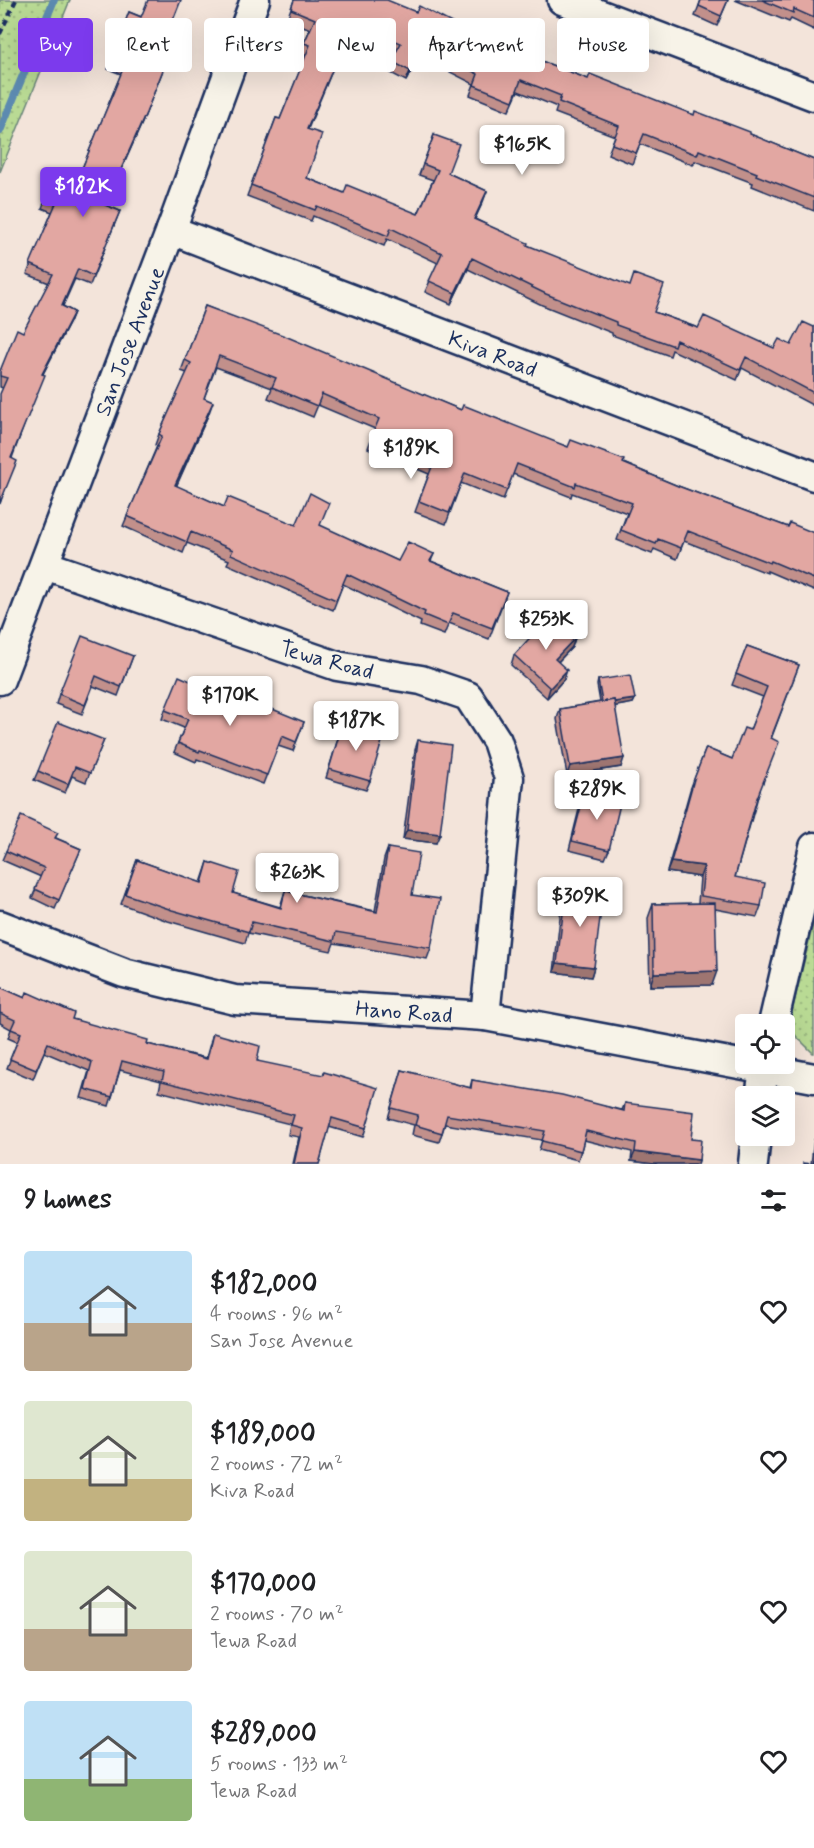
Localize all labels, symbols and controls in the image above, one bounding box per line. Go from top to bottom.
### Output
chip: Buy [18,18,93,72]
chip: Rent [105,18,192,72]
chip: Filters [204,18,304,72]
chip: New [316,18,396,72]
chip: Apartment [408,18,545,72]
chip: House [557,18,649,72]
pin: $165K [480,125,564,176]
text: $165K [494,131,551,158]
pin: $182K [41,167,125,218]
text: $182K [54,173,112,200]
street label: San Jose Avenue [90,263,172,420]
street label: Kiva Road [444,325,541,385]
pin: $189K [369,429,453,480]
text: $189K [383,435,439,462]
pin: $253K [504,600,588,651]
text: $253K [519,606,573,633]
street label: Tewa Road [277,635,376,687]
pin: $170K [188,676,272,727]
text: $170K [202,682,258,709]
pin: $187K [314,701,398,752]
text: $187K [328,707,384,734]
pin: $289K [555,770,639,821]
text: $289K [568,776,626,803]
pin: $263K [255,853,339,904]
text: $263K [270,859,324,886]
pin: $309K [538,877,622,928]
text: $309K [552,883,608,910]
street label: Hano Road [354,996,453,1030]
map controls [735,1014,795,1146]
button: locate [735,1014,795,1074]
button: layers [735,1086,795,1146]
text: 9 homes [24,1183,112,1217]
icon: filters [757,1184,790,1217]
text: $182,000 [210,1267,317,1301]
icon: home [72,1275,144,1347]
icon: heart [757,1295,790,1328]
text: 4 rooms · 96 m² [210,1301,343,1328]
text: San Jose Avenue [210,1328,353,1355]
text: $189,000 [210,1417,316,1451]
icon: home [72,1425,144,1497]
icon: heart [757,1445,790,1478]
text: 2 rooms · 72 m² [210,1451,343,1478]
text: Kiva Road [210,1478,294,1505]
text: $170,000 [210,1567,316,1601]
icon: home [72,1575,144,1647]
icon: heart [757,1595,790,1628]
text: 2 rooms · 70 m² [210,1601,344,1628]
text: Tewa Road [210,1628,297,1655]
text: $289,000 [210,1717,317,1751]
icon: home [72,1725,144,1797]
icon: heart [757,1745,790,1778]
text: 5 rooms · 133 m² [210,1751,348,1778]
text: Tewa Road [210,1778,297,1805]

